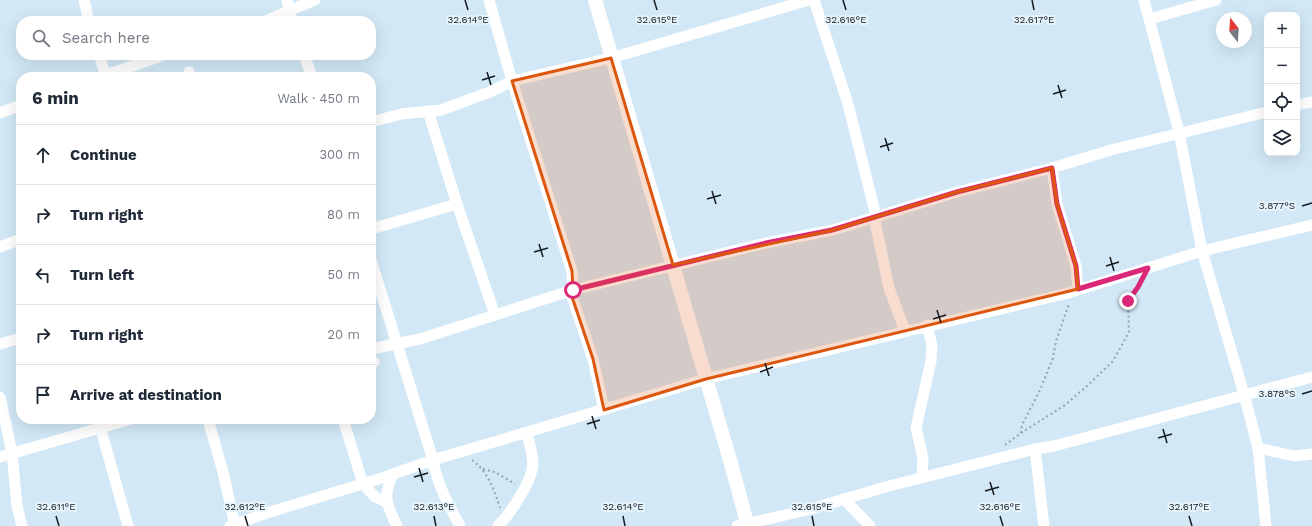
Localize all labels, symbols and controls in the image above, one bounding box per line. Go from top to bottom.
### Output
north arrow [1216,12,1252,48]
map controls [1264,12,1300,156]
button: + [1264,12,1300,48]
text: 32.614°E [447,14,489,25]
text: 32.615°E [637,14,677,25]
text: 32.616°E [825,14,867,25]
text: 32.617°E [1014,14,1054,25]
search box [16,16,376,60]
icon: search [30,27,52,49]
text: Search here [62,29,150,47]
button: − [1264,48,1300,84]
button: locate [1264,84,1300,120]
text: 6 min [32,88,79,108]
text: Walk · 450 m [277,91,360,106]
button: layers [1264,120,1300,156]
icon: ahead [32,144,54,166]
text: Continue [70,146,137,164]
text: 300 m [319,147,360,162]
text: 3.877°S [1259,200,1295,211]
icon: right [32,204,54,226]
text: Turn right [70,206,143,224]
text: 80 m [327,207,360,222]
icon: left [32,264,54,286]
text: Turn left [70,266,134,284]
text: 50 m [328,267,360,282]
route start [564,281,582,299]
route end [1119,292,1137,310]
icon: right [32,324,54,346]
text: Turn right [70,326,143,344]
text: 20 m [328,327,360,342]
icon: arrive [32,384,54,406]
text: Arrive at destination [70,386,222,404]
text: 3.878°S [1259,388,1295,399]
text: 32.611°E [36,501,76,512]
text: 32.612°E [225,501,265,512]
text: 32.613°E [414,501,454,512]
text: 32.614°E [602,501,644,512]
text: 32.615°E [792,501,832,512]
text: 32.616°E [979,501,1021,512]
text: 32.617°E [1169,501,1209,512]

